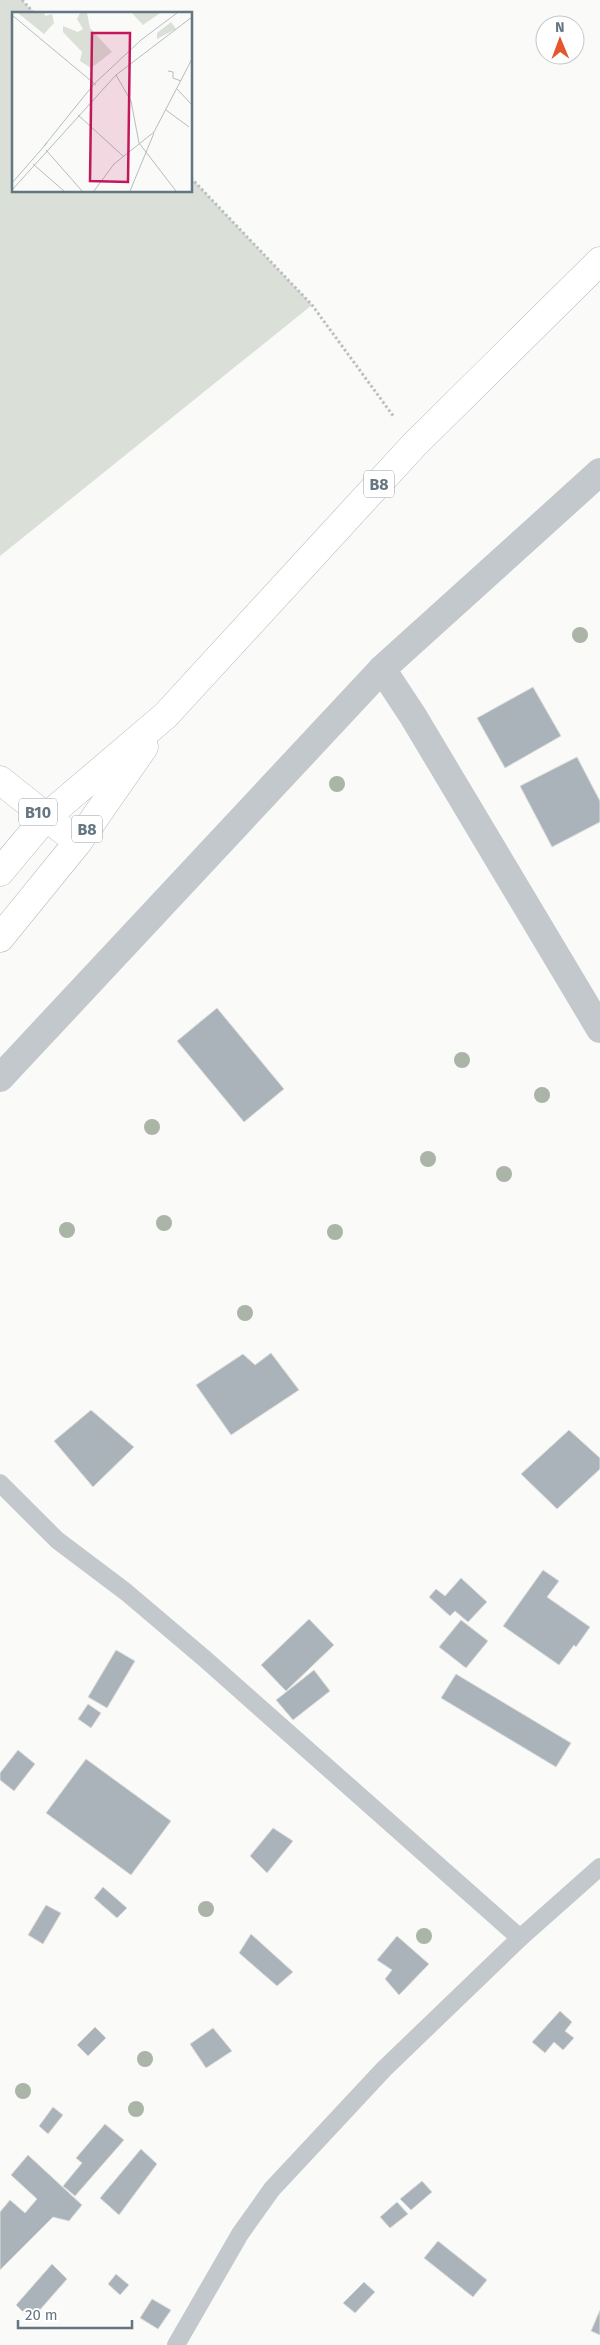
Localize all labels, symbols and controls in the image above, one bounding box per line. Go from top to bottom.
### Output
inset map [12,12,192,192]
north arrow [535,15,585,65]
text: N [555,19,565,36]
road number: B8 [364,470,394,498]
road number: B10 [19,799,57,826]
road number: B8 [72,816,102,842]
scale bar [18,2298,131,2330]
text: 20 m [25,2306,58,2324]

